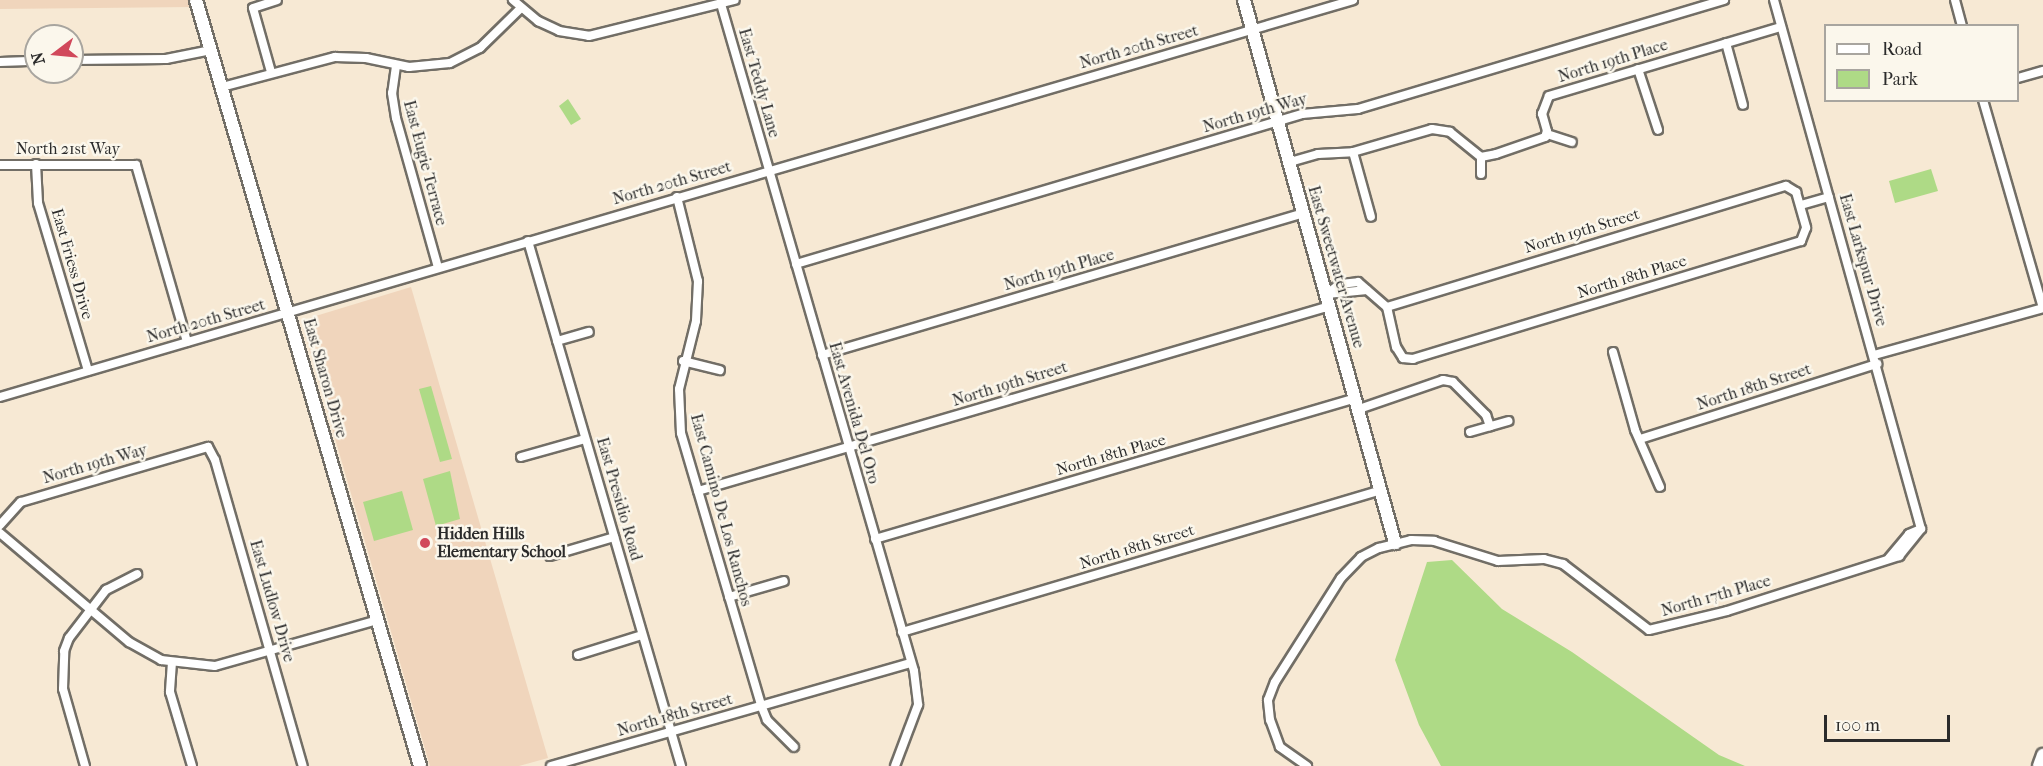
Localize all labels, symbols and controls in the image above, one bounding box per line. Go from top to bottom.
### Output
street label: North 20th Street [1078,21,1200,73]
north arrow [24,24,84,84]
legend [1824,24,2019,102]
street label: East Teddy Lane [734,26,784,140]
street label: North 19th Place [1556,35,1670,87]
text: Road [1882,39,1922,60]
text: N [27,50,49,67]
text: Park [1882,69,1918,90]
street label: North 19th Way [1201,89,1309,137]
street label: East Eugie Terrace [399,98,451,228]
street label: North 21st Way [16,139,120,159]
street label: North 20th Street [611,157,733,209]
street label: East Sweetwater Avenue [1304,184,1368,350]
street label: East Larkspur Drive [1835,191,1891,329]
street label: North 19th Street [1522,204,1642,258]
street label: East Friess Drive [47,206,97,322]
street label: North 19th Place [1002,245,1116,295]
street label: North 18th Place [1575,251,1689,303]
street label: North 20th Street [145,295,267,347]
street label: East Sharon Drive [299,316,351,440]
street label: East Avenida Del Oro [825,340,883,486]
street label: North 19th Street [950,357,1070,411]
street label: North 18th Street [1694,359,1814,415]
street label: East Camino De Los Ranchos [686,412,756,608]
street label: North 18th Place [1054,430,1168,480]
street label: East Presidio Road [592,435,646,563]
street label: North 19th Way [41,440,149,488]
street label: North 18th Street [1077,520,1197,574]
place label: Hidden Hills Elementary School [437,524,566,562]
marker: Hidden Hills Elementary School [418,536,432,550]
street label: East Ludlow Drive [245,538,299,664]
street label: North 17th Place [1659,571,1773,621]
street label: North 18th Street [615,689,735,741]
scale bar [1827,703,1953,741]
text: 100 m [1835,715,1880,736]

